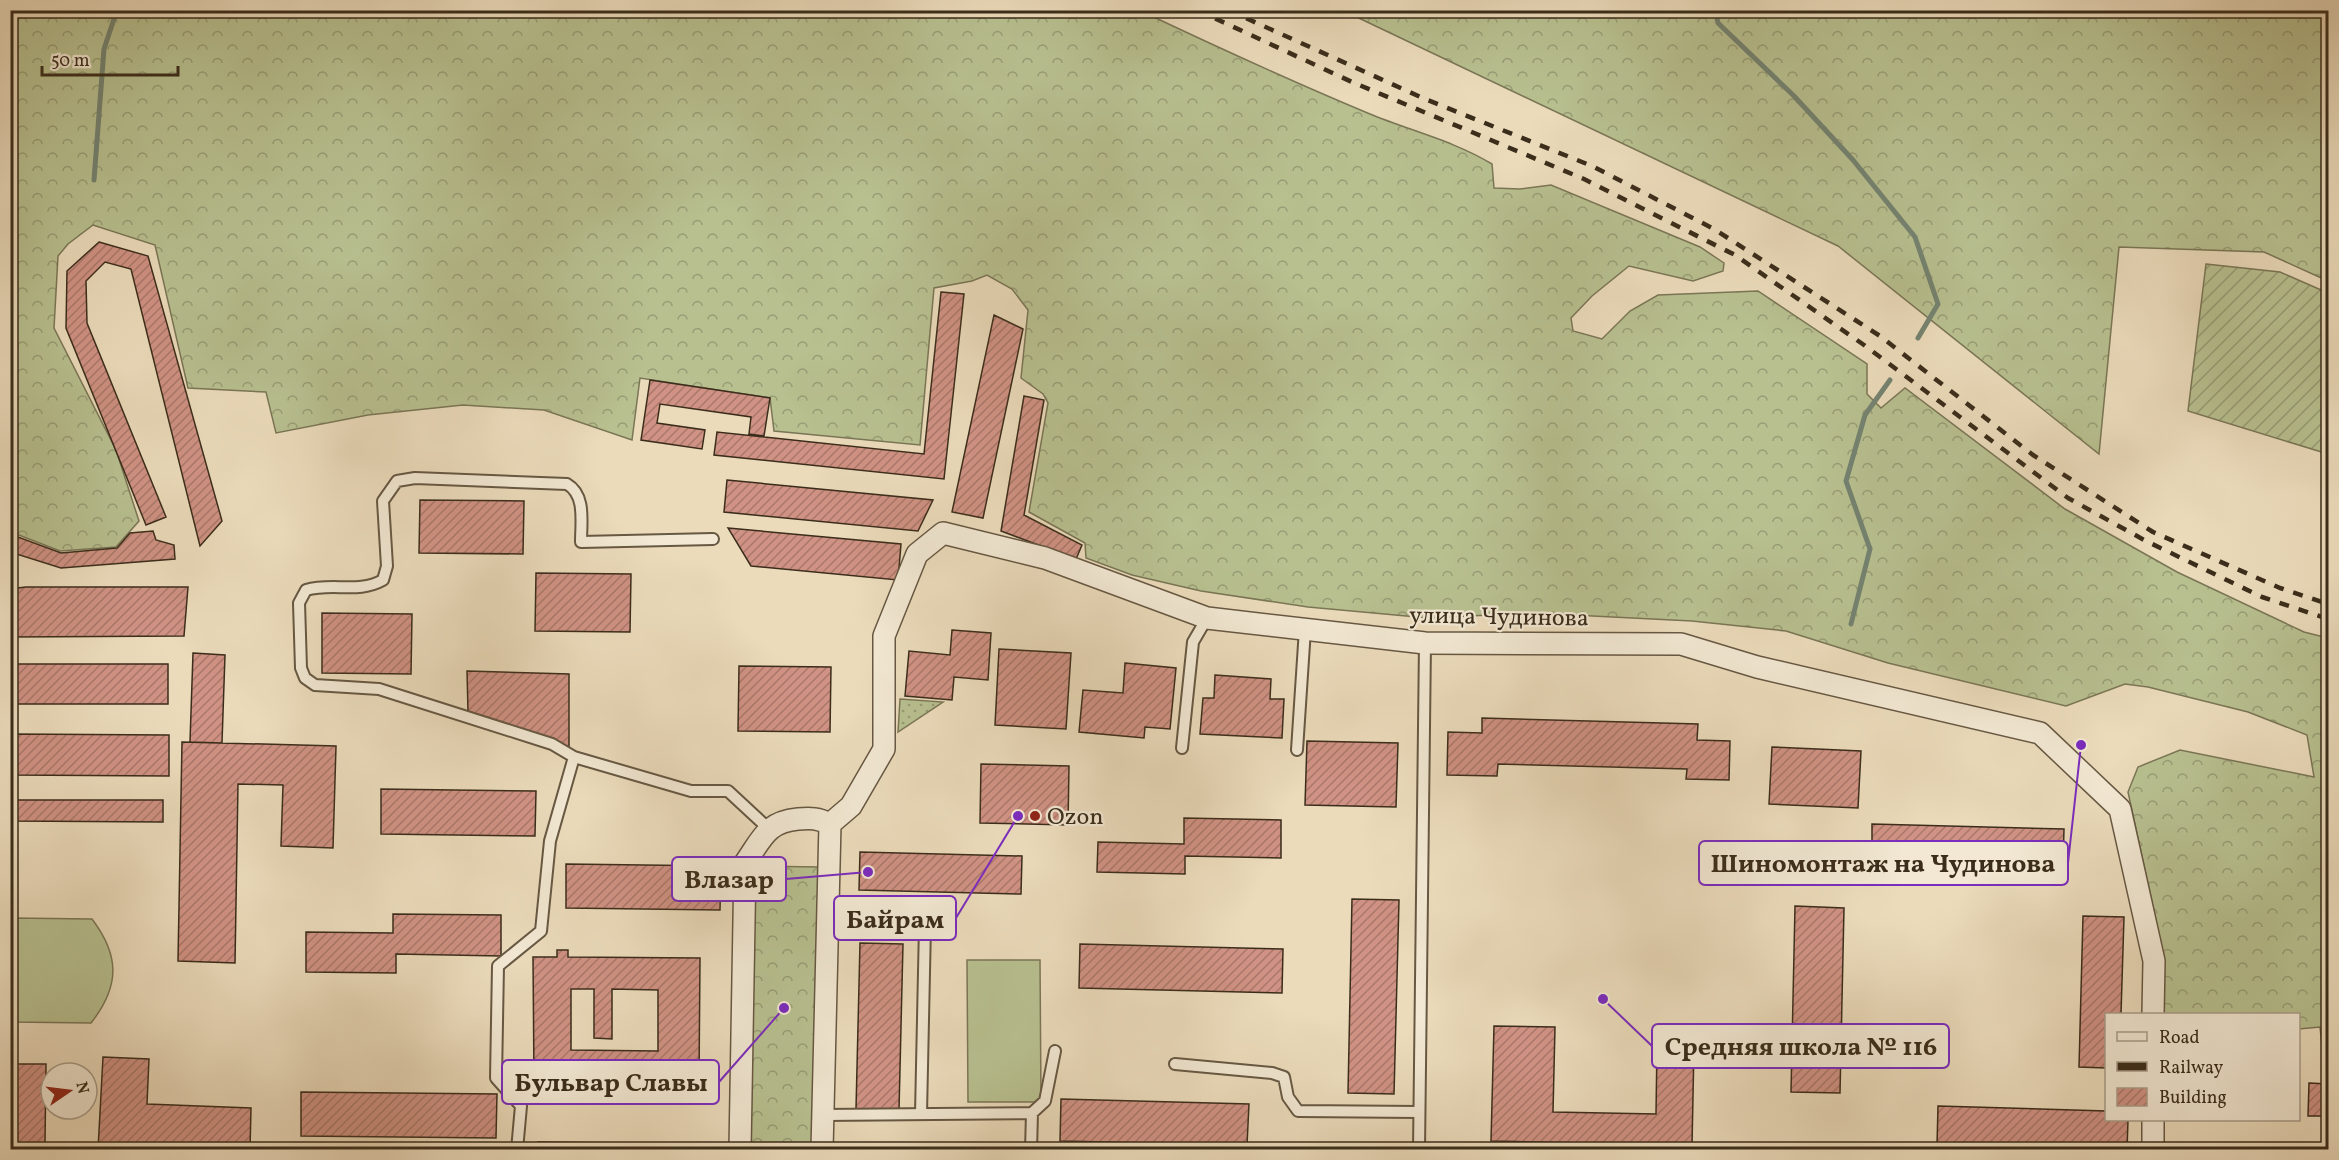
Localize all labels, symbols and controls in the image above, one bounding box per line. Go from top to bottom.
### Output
scale bar [42,39,178,77]
text: 50 m [51,49,90,74]
street label: улица Чудинова [1409,599,1589,637]
place label: Ozon [1047,801,1104,835]
marker: Ozon [1028,809,1042,823]
callout: Шиномонтаж на Чудинова [1699,841,2068,885]
text: Шиномонтаж на Чудинова [1711,847,2055,883]
callout: Влазар [672,857,786,901]
text: Влазар [684,863,774,899]
callout: Байрам [834,896,956,940]
text: Байрам [846,903,944,939]
legend [2105,1013,2300,1121]
callout: Средняя школа № 116 [1652,1024,1949,1068]
text: Road [2159,1026,2200,1051]
text: Средняя школа № 116 [1665,1030,1937,1066]
text: Railway [2159,1056,2223,1081]
callout: Бульвар Славы [502,1060,719,1104]
north arrow [39,1061,99,1121]
text: Бульвар Славы [514,1066,708,1102]
text: N [70,1080,94,1097]
text: Building [2159,1086,2227,1111]

